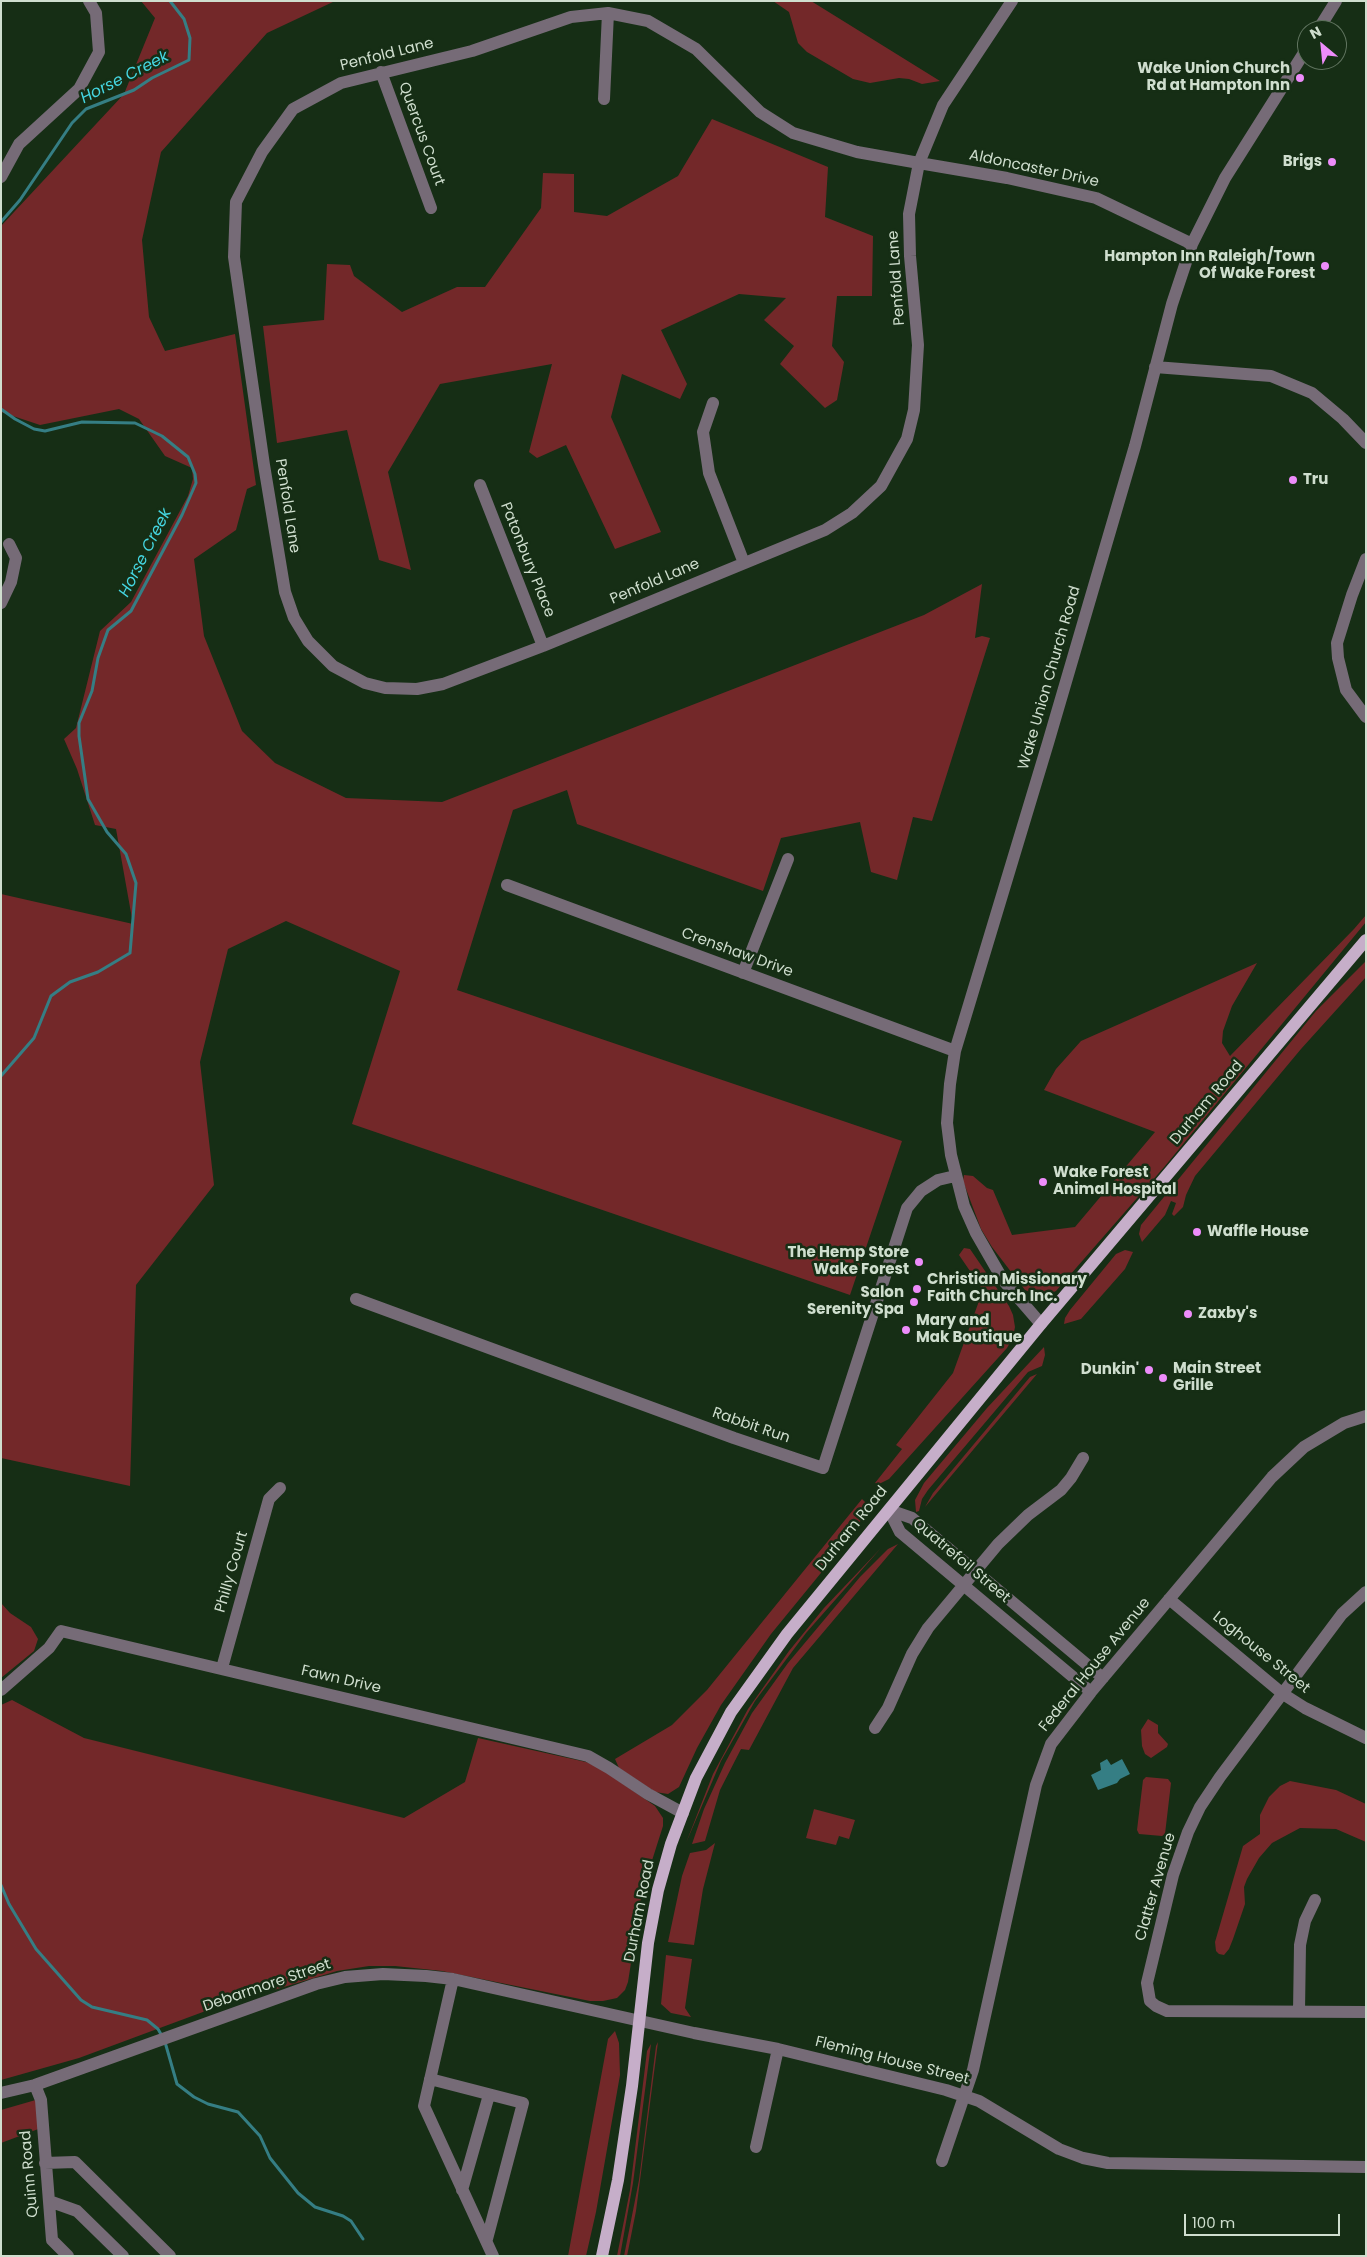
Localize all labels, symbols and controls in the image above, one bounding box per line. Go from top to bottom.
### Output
north arrow [1297,20,1347,70]
text: N [1306,21,1325,44]
street label: Penfold Lane [339,35,435,75]
water label: Horse Creek [78,47,172,109]
place label: Wake Union Church Rd at Hampton Inn [1137,60,1290,95]
marker: Wake Union Church Rd at Hampton Inn [1294,72,1306,84]
street label: Quercus Court [394,80,448,188]
street label: Aldoncaster Drive [967,146,1101,192]
place label: Brigs [1283,153,1322,171]
marker: Brigs [1326,156,1338,168]
street label: Penfold Lane [885,230,909,326]
place label: Hampton Inn Raleigh/Town Of Wake Forest [1104,248,1315,283]
marker: Hampton Inn Raleigh/Town Of Wake Forest [1319,260,1331,272]
street label: Penfold Lane [271,457,303,555]
place label: Tru [1303,471,1328,489]
marker: Tru [1287,474,1299,486]
street label: Patonbury Place [496,500,558,620]
water label: Horse Creek [115,506,177,600]
street label: Penfold Lane [608,555,702,609]
street label: Wake Union Church Road [1015,584,1085,772]
street label: Crenshaw Drive [679,924,795,982]
street label: Durham Road [1167,1057,1247,1149]
place label: Wake Forest Animal Hospital [1053,1164,1176,1199]
marker: Wake Forest Animal Hospital [1037,1176,1049,1188]
place label: Waffle House [1207,1223,1309,1241]
marker: Waffle House [1191,1226,1203,1238]
place label: The Hemp Store Wake Forest [788,1244,909,1279]
marker: The Hemp Store Wake Forest [913,1256,925,1268]
place label: Christian Missionary Faith Church Inc. [927,1271,1087,1306]
marker: Christian Missionary Faith Church Inc. [911,1283,923,1295]
place label: Salon Serenity Spa [807,1284,904,1319]
marker: Salon Serenity Spa [908,1296,920,1308]
place label: Zaxby's [1198,1305,1257,1323]
marker: Zaxby's [1182,1308,1194,1320]
place label: Mary and Mak Boutique [916,1312,1022,1347]
marker: Mary and Mak Boutique [900,1324,912,1336]
place label: Main Street Grille [1173,1360,1261,1395]
place label: Dunkin' [1081,1361,1139,1379]
marker: Dunkin' [1143,1364,1155,1376]
marker: Main Street Grille [1157,1372,1169,1384]
street label: Rabbit Run [710,1404,792,1448]
street label: Durham Road [812,1483,892,1575]
street label: Quatrefoil Street [909,1515,1013,1607]
street label: Philly Court [212,1529,252,1615]
street label: Federal House Avenue [1036,1595,1154,1735]
street label: Loghouse Street [1209,1608,1313,1698]
street label: Fawn Drive [299,1662,383,1698]
street label: Clatter Avenue [1132,1831,1180,1943]
street label: Durham Road [621,1858,659,1964]
street label: Debarmore Street [201,1956,333,2016]
street label: Fleming House Street [813,2033,971,2089]
street label: Quinn Road [17,2130,43,2218]
scale bar [1187,2204,1343,2236]
text: 100 m [1192,2212,1235,2233]

